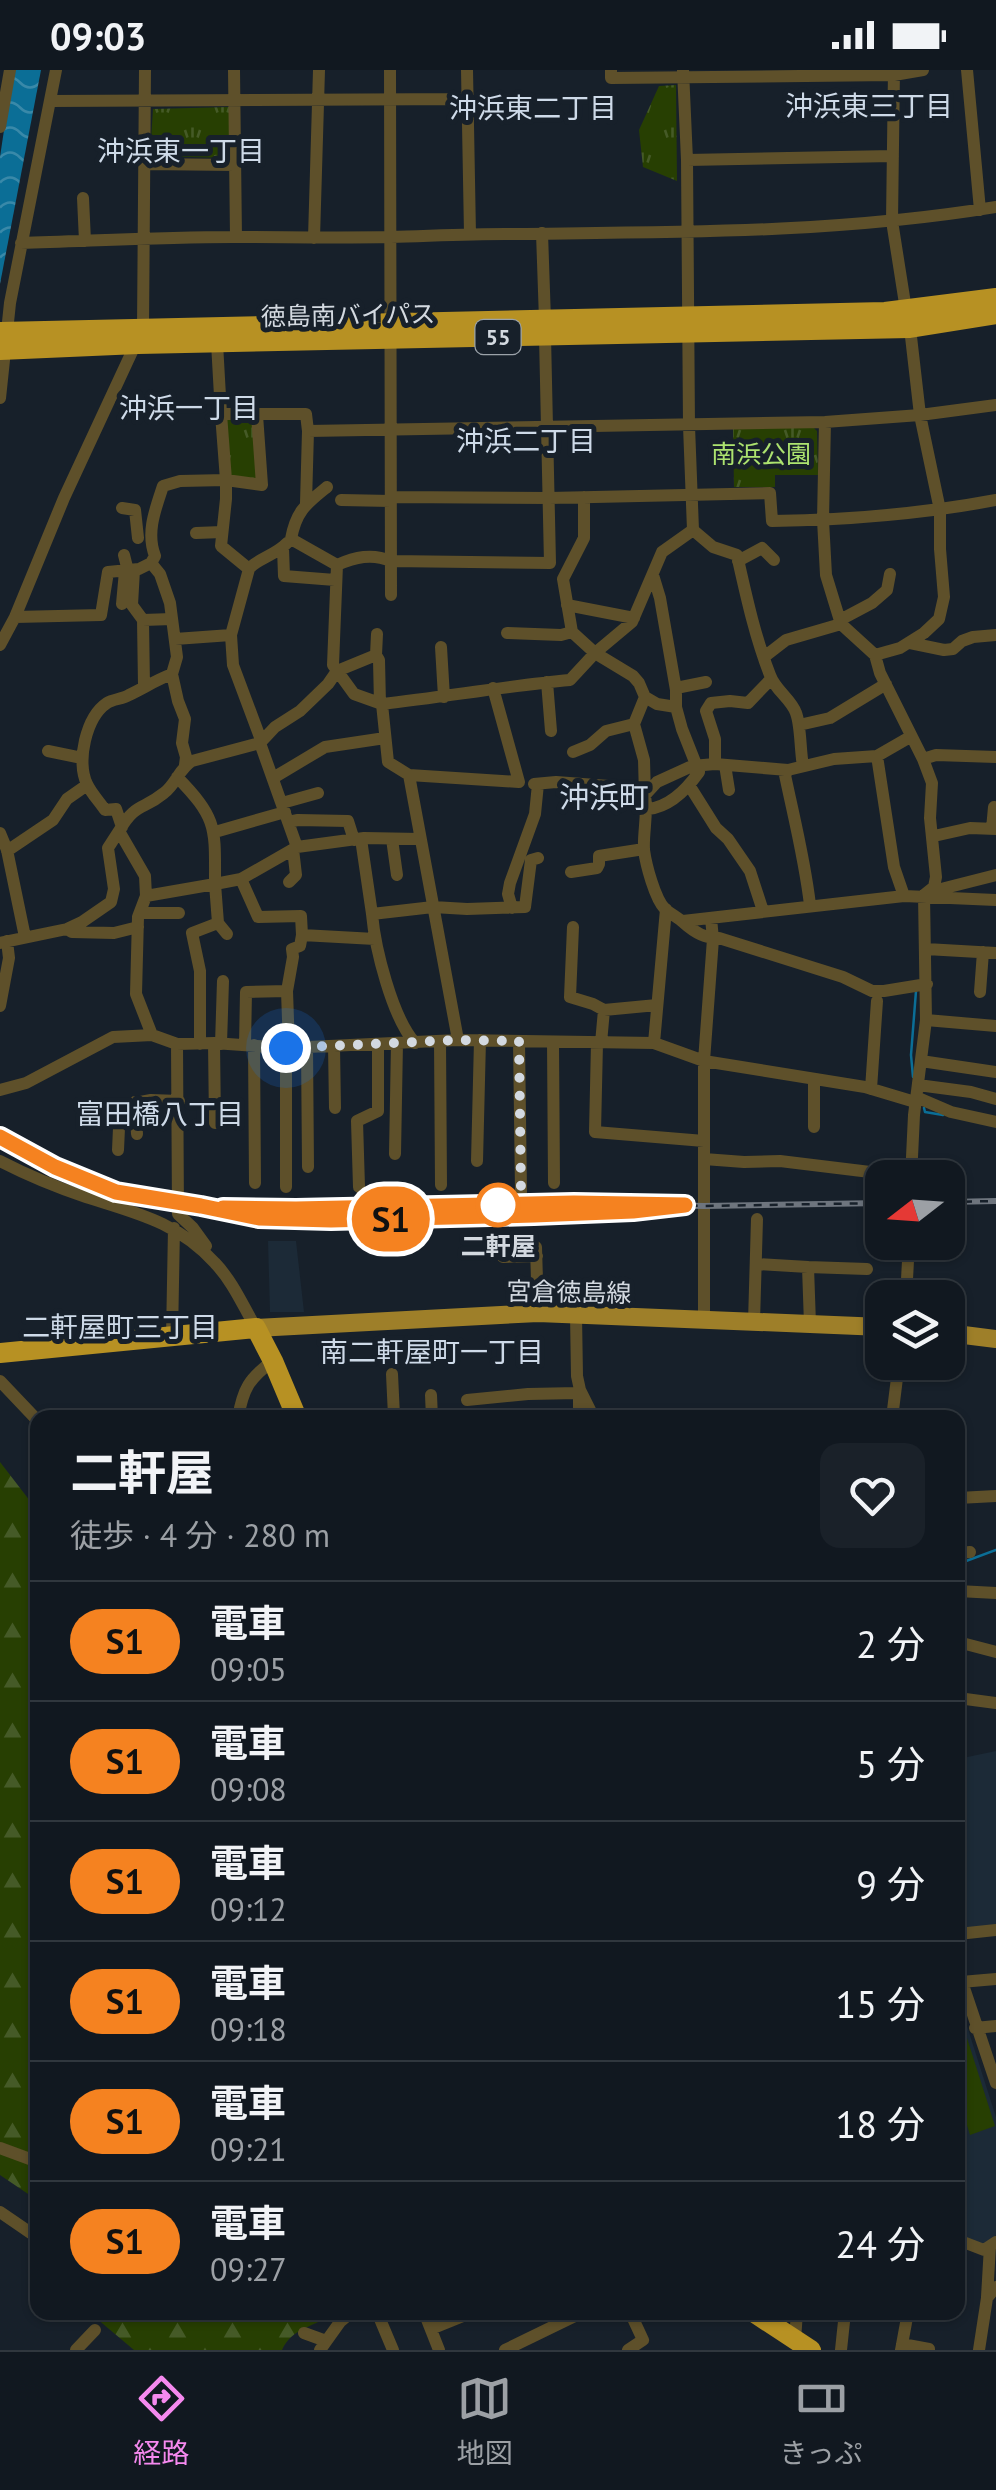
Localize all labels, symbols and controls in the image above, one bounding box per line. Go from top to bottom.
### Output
text: 09:03 [50,11,146,60]
district label: 沖浜東三丁目 [785,87,953,124]
district label: 沖浜東二丁目 [449,89,617,126]
district label: 沖浜東一丁目 [97,132,265,169]
street label: 徳島南バイパス [260,297,436,333]
road number: 55 [476,320,520,354]
district label: 沖浜一丁目 [119,389,259,426]
district label: 沖浜二丁目 [456,422,596,459]
park label: 南浜公園 [711,438,811,470]
district label: 沖浜町 [559,777,649,816]
your location [261,1023,311,1073]
district label: 富田橋八丁目 [76,1095,244,1132]
north arrow [865,1160,965,1260]
map controls [865,1160,965,1380]
marker: 二軒屋 [477,1184,519,1226]
line badge: S1 [346,1186,436,1252]
text: S1 [372,1196,410,1242]
place label: 二軒屋 [460,1230,536,1262]
street label: 宮倉徳島線 [506,1275,632,1309]
button: layers [865,1280,965,1380]
district label: 二軒屋町三丁目 [22,1308,218,1345]
district label: 南二軒屋町一丁目 [320,1333,544,1370]
text: 二軒屋 [70,1441,214,1503]
button: heart [820,1443,925,1548]
text: 徒歩 · 4 分 · 280 m [70,1514,330,1556]
text: 電車 [210,1598,286,1647]
text: S1 [106,1618,144,1664]
text: 2 分 [856,1619,925,1668]
text: 09:05 [210,1648,287,1690]
text: 電車 [210,1718,286,1767]
text: S1 [106,1738,144,1784]
text: 5 分 [856,1739,925,1788]
text: 09:08 [210,1768,287,1810]
text: 電車 [210,1838,286,1887]
text: S1 [106,1858,144,1904]
text: 9 分 [856,1859,925,1908]
text: 09:12 [210,1888,287,1930]
text: 電車 [210,1958,286,2007]
text: S1 [106,1978,144,2024]
text: 15 分 [835,1979,925,2028]
text: 09:18 [210,2008,287,2050]
text: 電車 [210,2078,286,2127]
text: S1 [106,2098,144,2144]
text: 18 分 [835,2099,925,2148]
text: 09:21 [210,2128,287,2170]
text: 電車 [210,2198,286,2247]
text: S1 [106,2218,144,2264]
text: 24 分 [835,2219,925,2268]
text: 09:27 [210,2248,287,2290]
tab: 経路 [134,2371,190,2471]
tab: 地図 [457,2371,513,2471]
tab: きっぷ [780,2371,862,2471]

